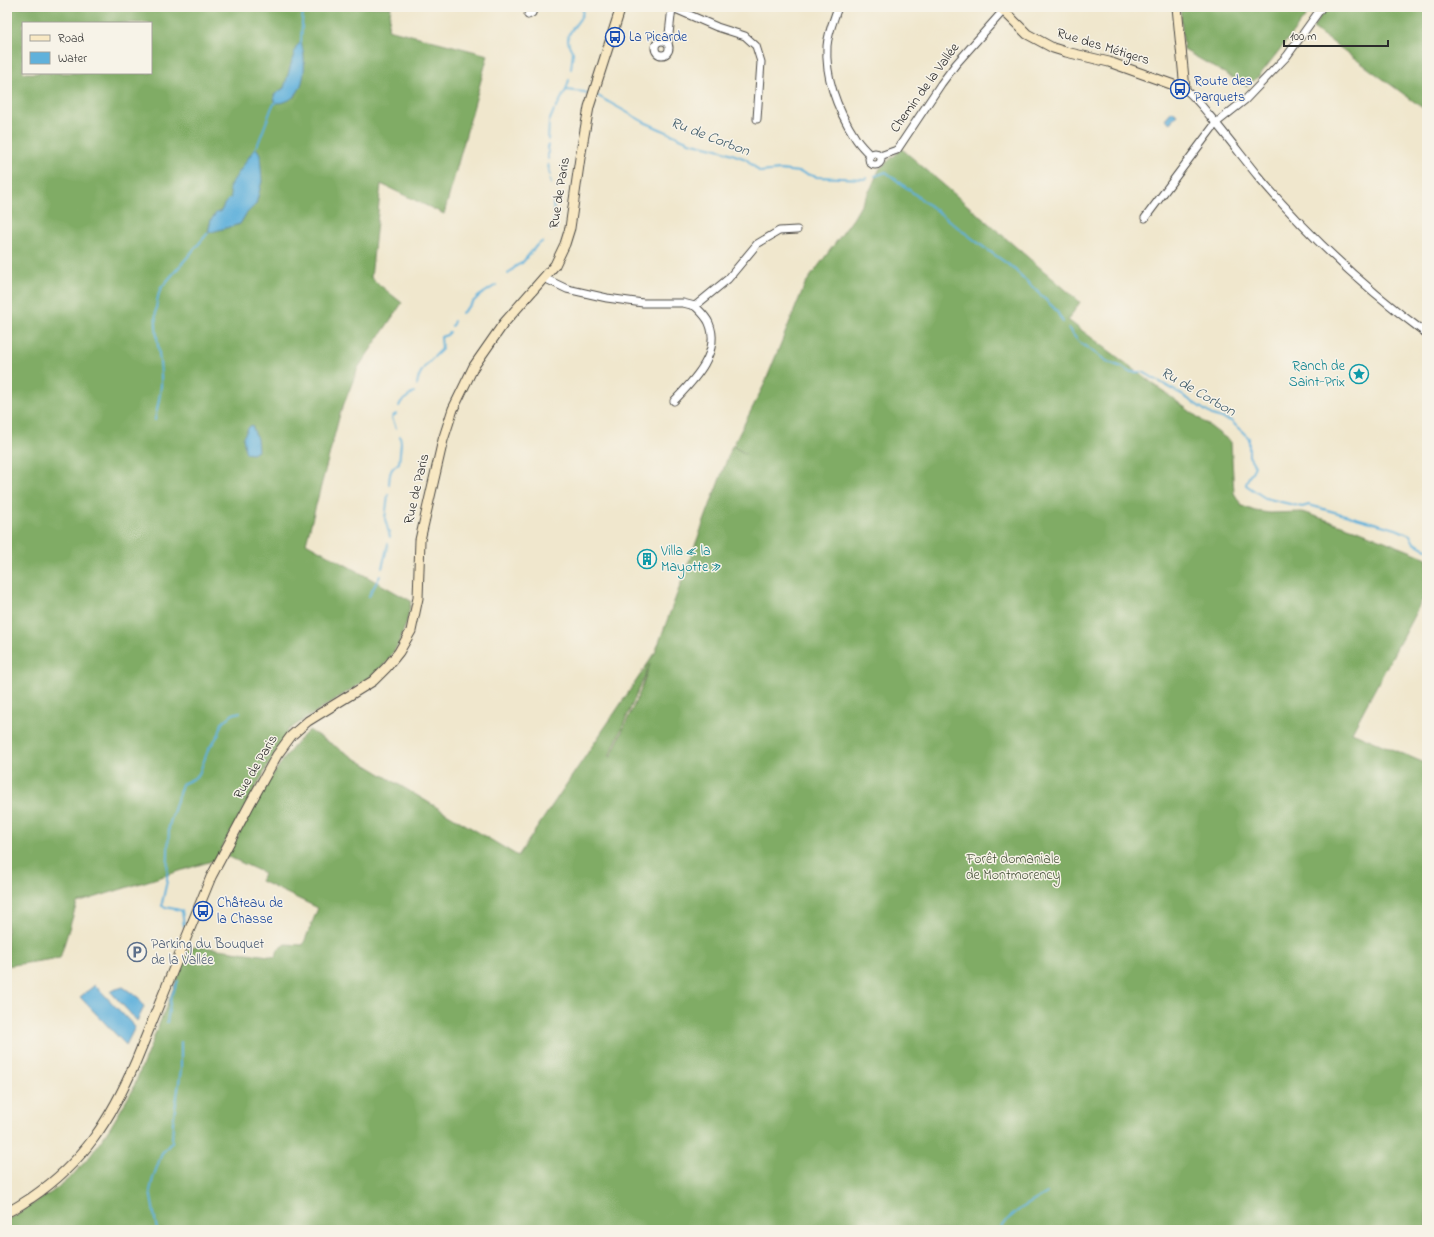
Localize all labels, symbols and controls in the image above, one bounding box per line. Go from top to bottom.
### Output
legend [22,22,152,74]
scale bar [1284,22,1388,48]
street label: Rue des Métigers [1054,23,1152,72]
bus stop icon: La Picarde [604,26,626,48]
place label: La Picarde [629,27,688,48]
text: 100 m [1290,28,1317,46]
text: Road [58,30,84,48]
street label: Chemin de la Vallée [885,38,965,137]
text: Water [58,50,87,68]
place label: Route des Parquets [1194,71,1253,108]
bus stop icon: Route des Parquets [1169,78,1191,100]
water label: Ru de Corbon [667,112,753,162]
street label: Rue de Paris [544,156,576,230]
place label: Ranch de Saint-Prix [1289,356,1346,393]
water label: Ru de Corbon [1156,362,1240,423]
place icon: Ranch de Saint-Prix [1348,363,1370,385]
street label: Rue de Paris [399,452,435,526]
place label: Villa « la Mayotte » [660,541,721,579]
building icon: Villa « la Mayotte » [636,548,658,570]
street label: Rue de Paris [228,731,284,803]
park label: Forêt domaniale de Montmorency [965,849,1061,887]
place label: Château de la Chasse [217,893,284,930]
bus stop icon: Château de la Chasse [192,900,214,922]
place label: Parking du Bouquet de la Vallée [151,934,265,971]
parking icon: Parking du Bouquet de la Vallée [126,941,148,963]

